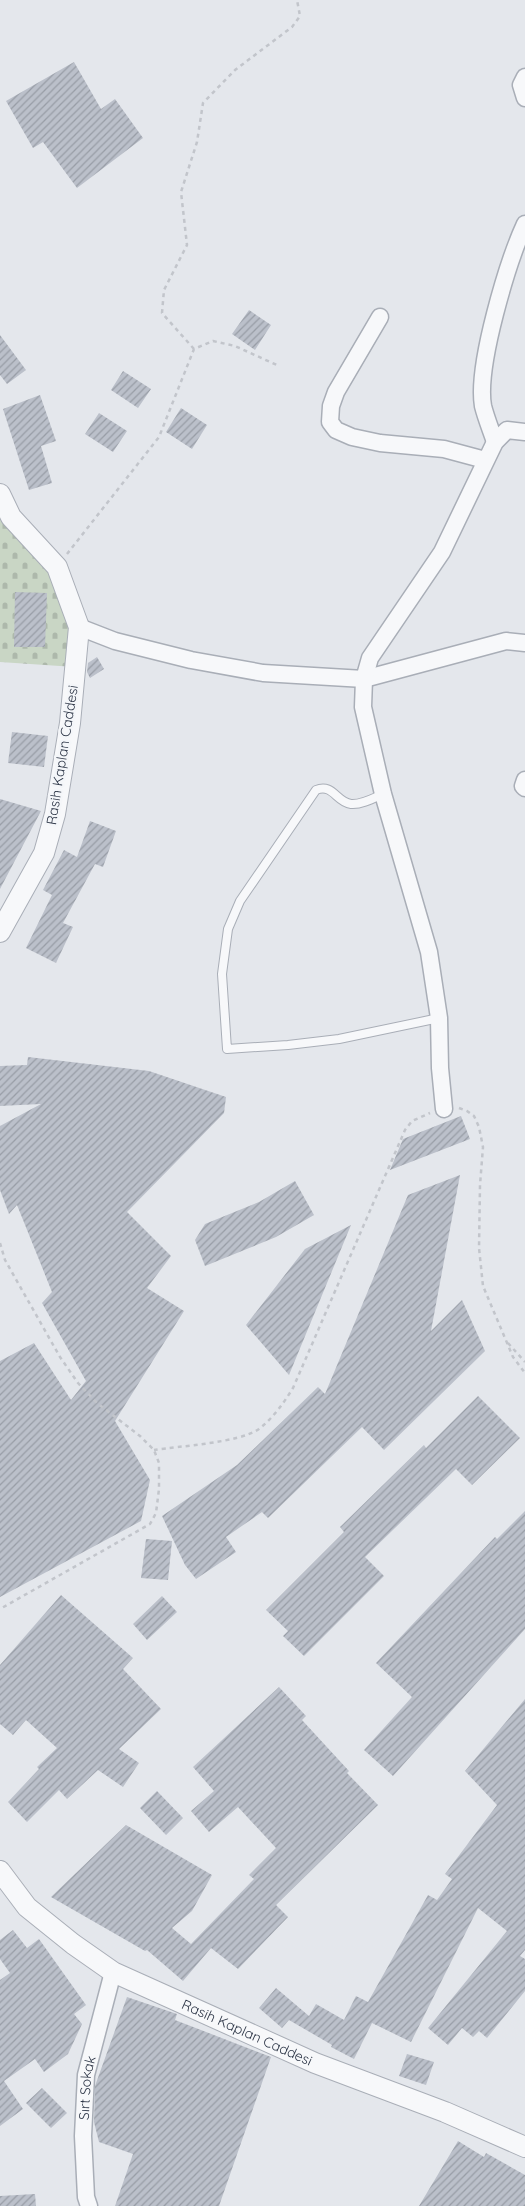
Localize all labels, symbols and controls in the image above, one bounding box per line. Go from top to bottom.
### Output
street label: Rasih Kaplan Caddesi [42,684,82,826]
street label: Rasih Kaplan Caddesi [179,1995,315,2070]
street label: Sırt Sokak [75,2054,100,2120]

